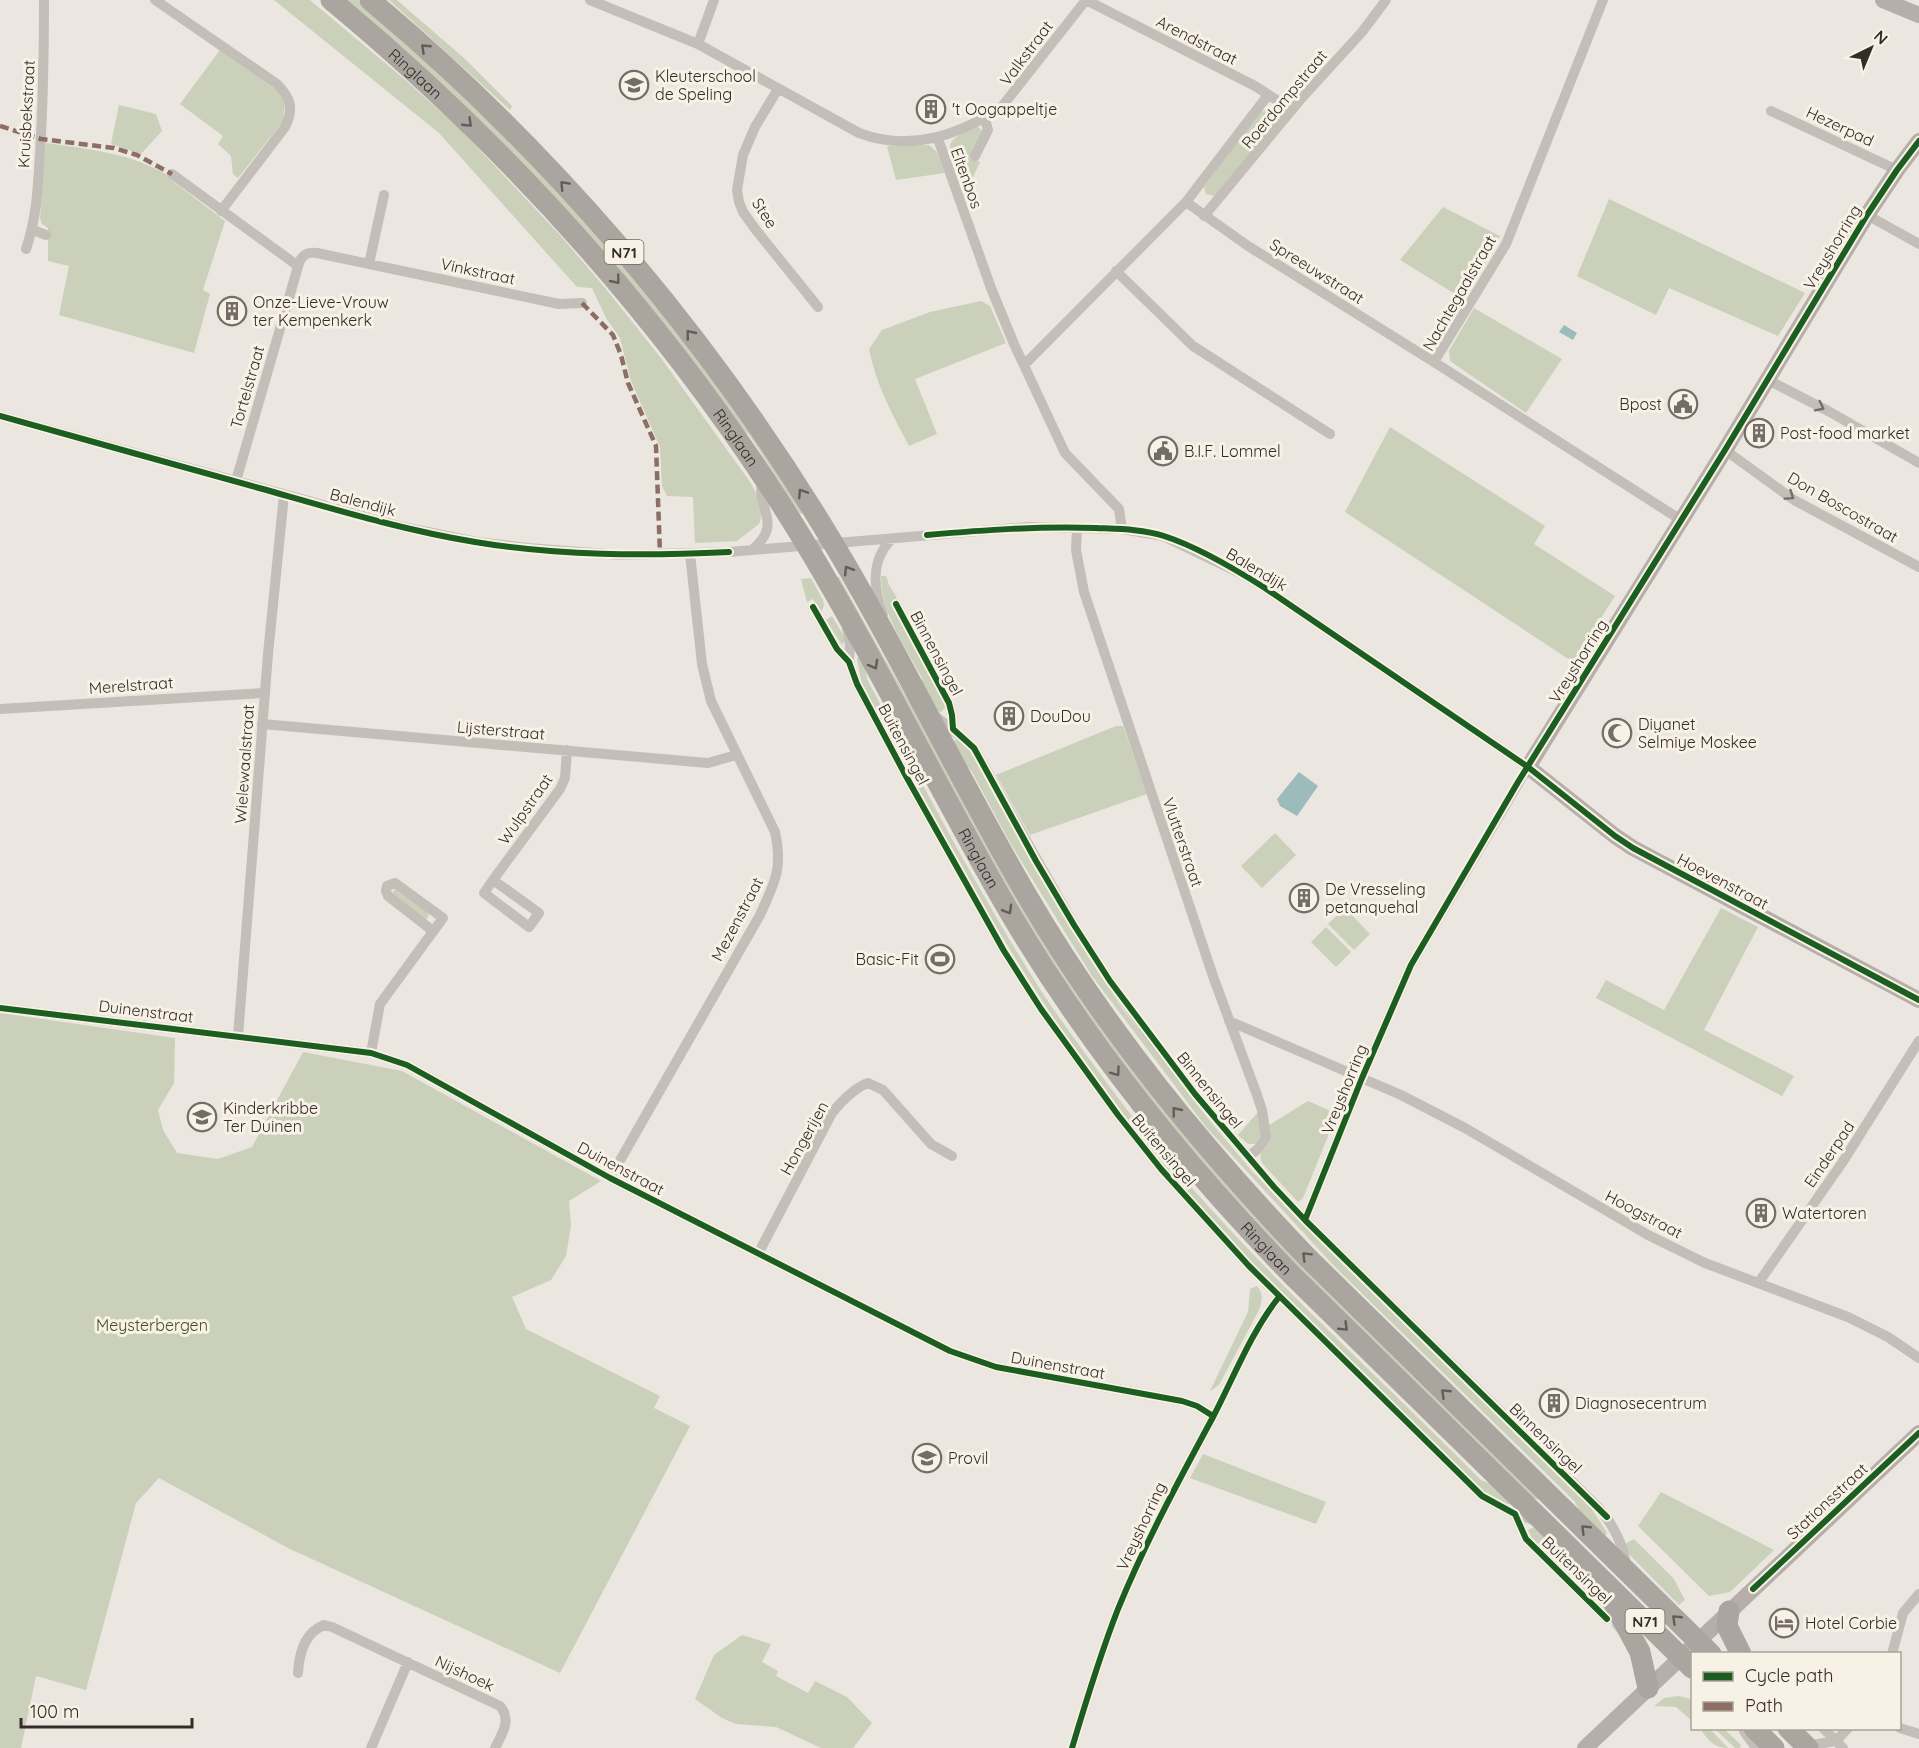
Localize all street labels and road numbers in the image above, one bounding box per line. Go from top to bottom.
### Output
street label: Arendstraat [1153,11,1241,69]
street label: Valkstraat [995,17,1057,89]
street label: Ringlaan [384,44,447,103]
street label: Roerdompstraat [1237,46,1331,152]
street label: Kruisbekstraat [13,60,39,168]
street label: Hezerpad [1803,102,1877,150]
street label: Eltenbos [947,145,987,211]
street label: Stee [748,194,782,232]
street label: Vreyshorring [1799,201,1865,293]
street label: Nachtegaalstraat [1418,232,1500,354]
street label: Spreeuwstraat [1266,234,1368,308]
road number: N71 [604,240,644,264]
street label: Vinkstraat [439,253,517,289]
street label: Tortelstraat [226,343,268,431]
street label: Ringlaan [709,405,763,470]
street label: Don Boscostraat [1784,467,1902,547]
street label: Balendijk [328,484,398,520]
street label: Balendijk [1223,543,1291,595]
street label: Binnensingel [906,607,968,699]
street label: Vreyshorring [1544,615,1612,707]
street label: Merelstraat [88,672,174,698]
street label: Buitensingel [874,700,934,788]
street label: Wielewaalstraat [230,704,258,824]
street label: Lijsterstraat [456,716,546,744]
street label: Wulpstraat [493,770,557,848]
street label: Vlutterstraat [1158,795,1208,889]
street label: Ringlaan [954,825,1004,892]
street label: Hoevenstraat [1674,849,1772,913]
street label: Mezenstraat [707,874,767,964]
street label: Duinenstraat [97,995,195,1027]
street label: Vreyshorring [1317,1041,1371,1137]
street label: Binnensingel [1173,1047,1247,1133]
street label: Hongerijen [776,1098,832,1178]
street label: Buitensingel [1128,1109,1200,1191]
street label: Einderpad [1800,1117,1858,1191]
street label: Duinenstraat [574,1137,668,1199]
street label: Hoogstraat [1602,1185,1686,1243]
street label: Ringlaan [1237,1217,1296,1279]
street label: Duinenstraat [1009,1347,1107,1383]
street label: Binnensingel [1506,1398,1586,1478]
street label: Stationsstraat [1782,1458,1872,1544]
street label: Vreyshorring [1112,1479,1170,1573]
street label: Buitensingel [1538,1532,1616,1608]
road number: N71 [1626,1609,1664,1633]
street label: Nijshoek [432,1651,498,1695]

